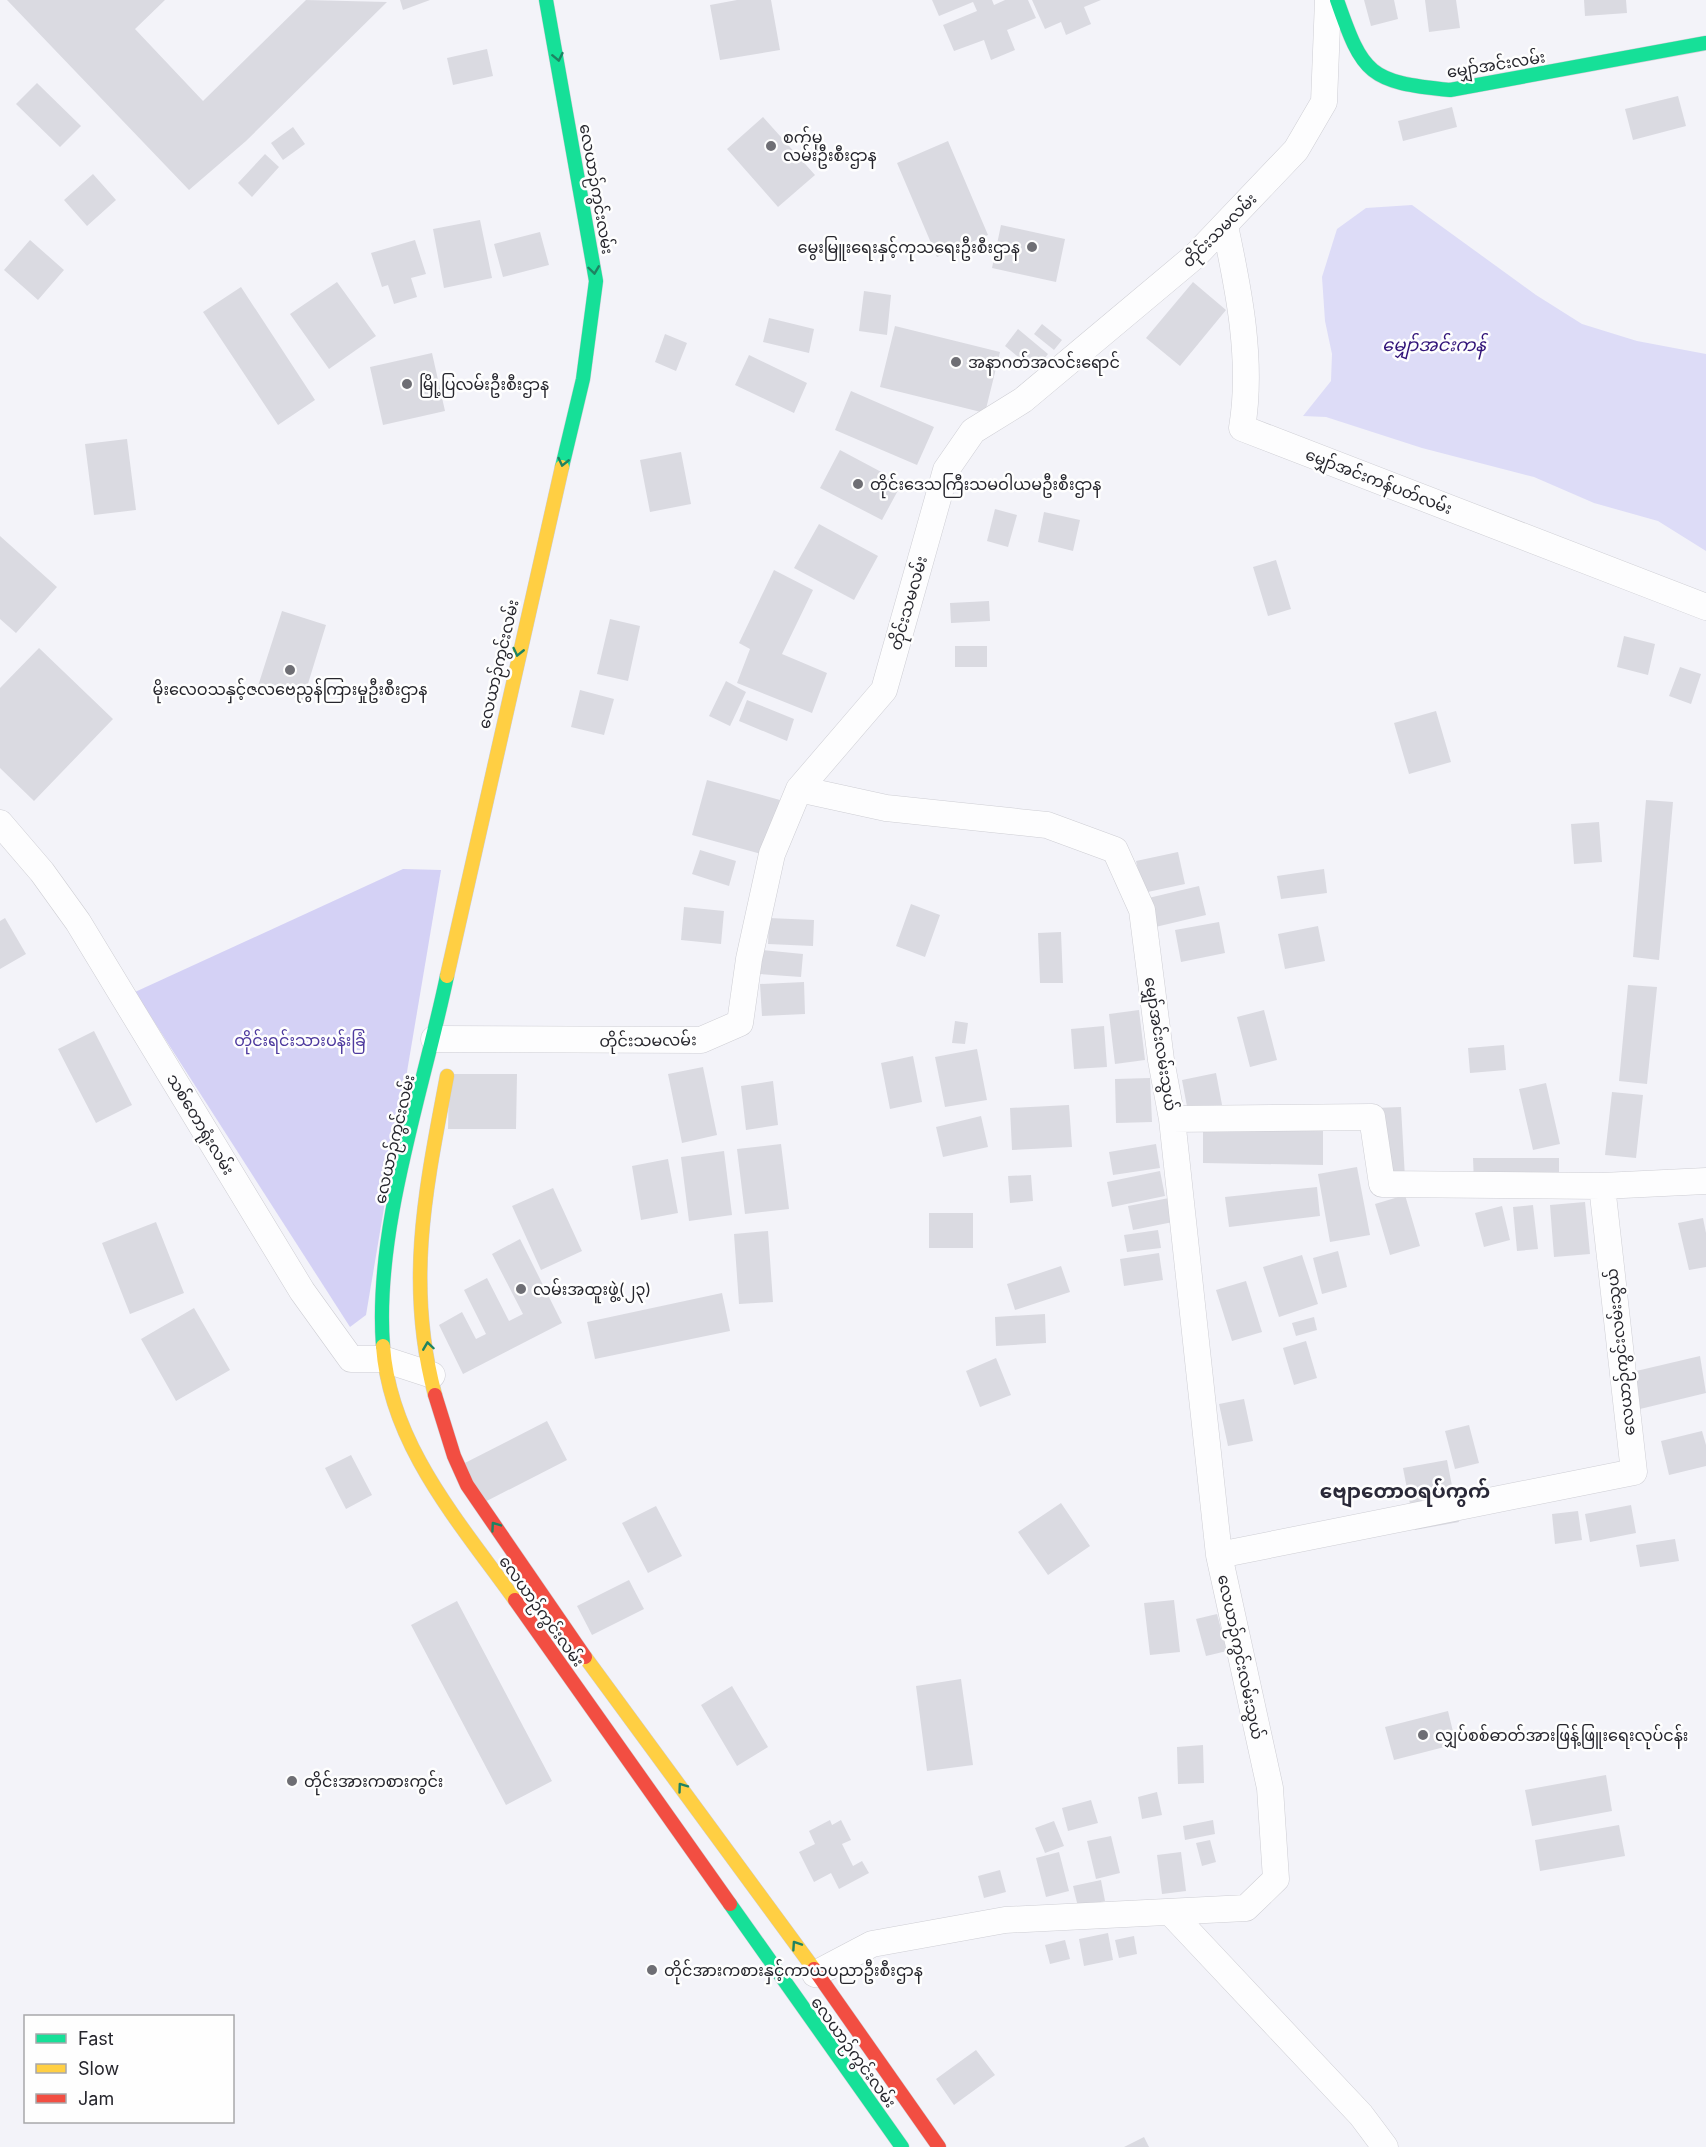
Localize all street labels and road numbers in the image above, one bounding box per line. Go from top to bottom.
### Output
street label: မျှော်အင်းလမ်း [1445,45,1547,86]
street label: လေယာဉ်ကွင်းလမ်း [572,122,619,256]
street label: တိုင်းသမလမ်း [1177,188,1264,275]
street label: မျှော်အင်းကန်ပတ်လမ်း [1301,443,1455,522]
street label: တိုင်းသမလမ်း [884,553,936,654]
street label: လေယာဉ်ကွင်းလမ်း [472,597,526,731]
street label: မျှော်အင်းလမ်းသွယ် [1137,975,1182,1113]
street label: တိုင်းသမလမ်း [599,1028,697,1056]
street label: သစ်တောရုံးလမ်း [159,1069,240,1181]
street label: လေယာဉ်ကွင်းလမ်း [368,1072,422,1206]
street label: လေယာဉ်ကွင်းလမ်းသွယ် [1600,1267,1643,1437]
street label: လေယာဉ်ကွင်းလမ်း [492,1551,590,1673]
street label: လေယာဉ်ကွင်းလမ်းသွယ် [1210,1572,1269,1742]
street label: လေယာဉ်ကွင်းလမ်း [804,1992,902,2114]

